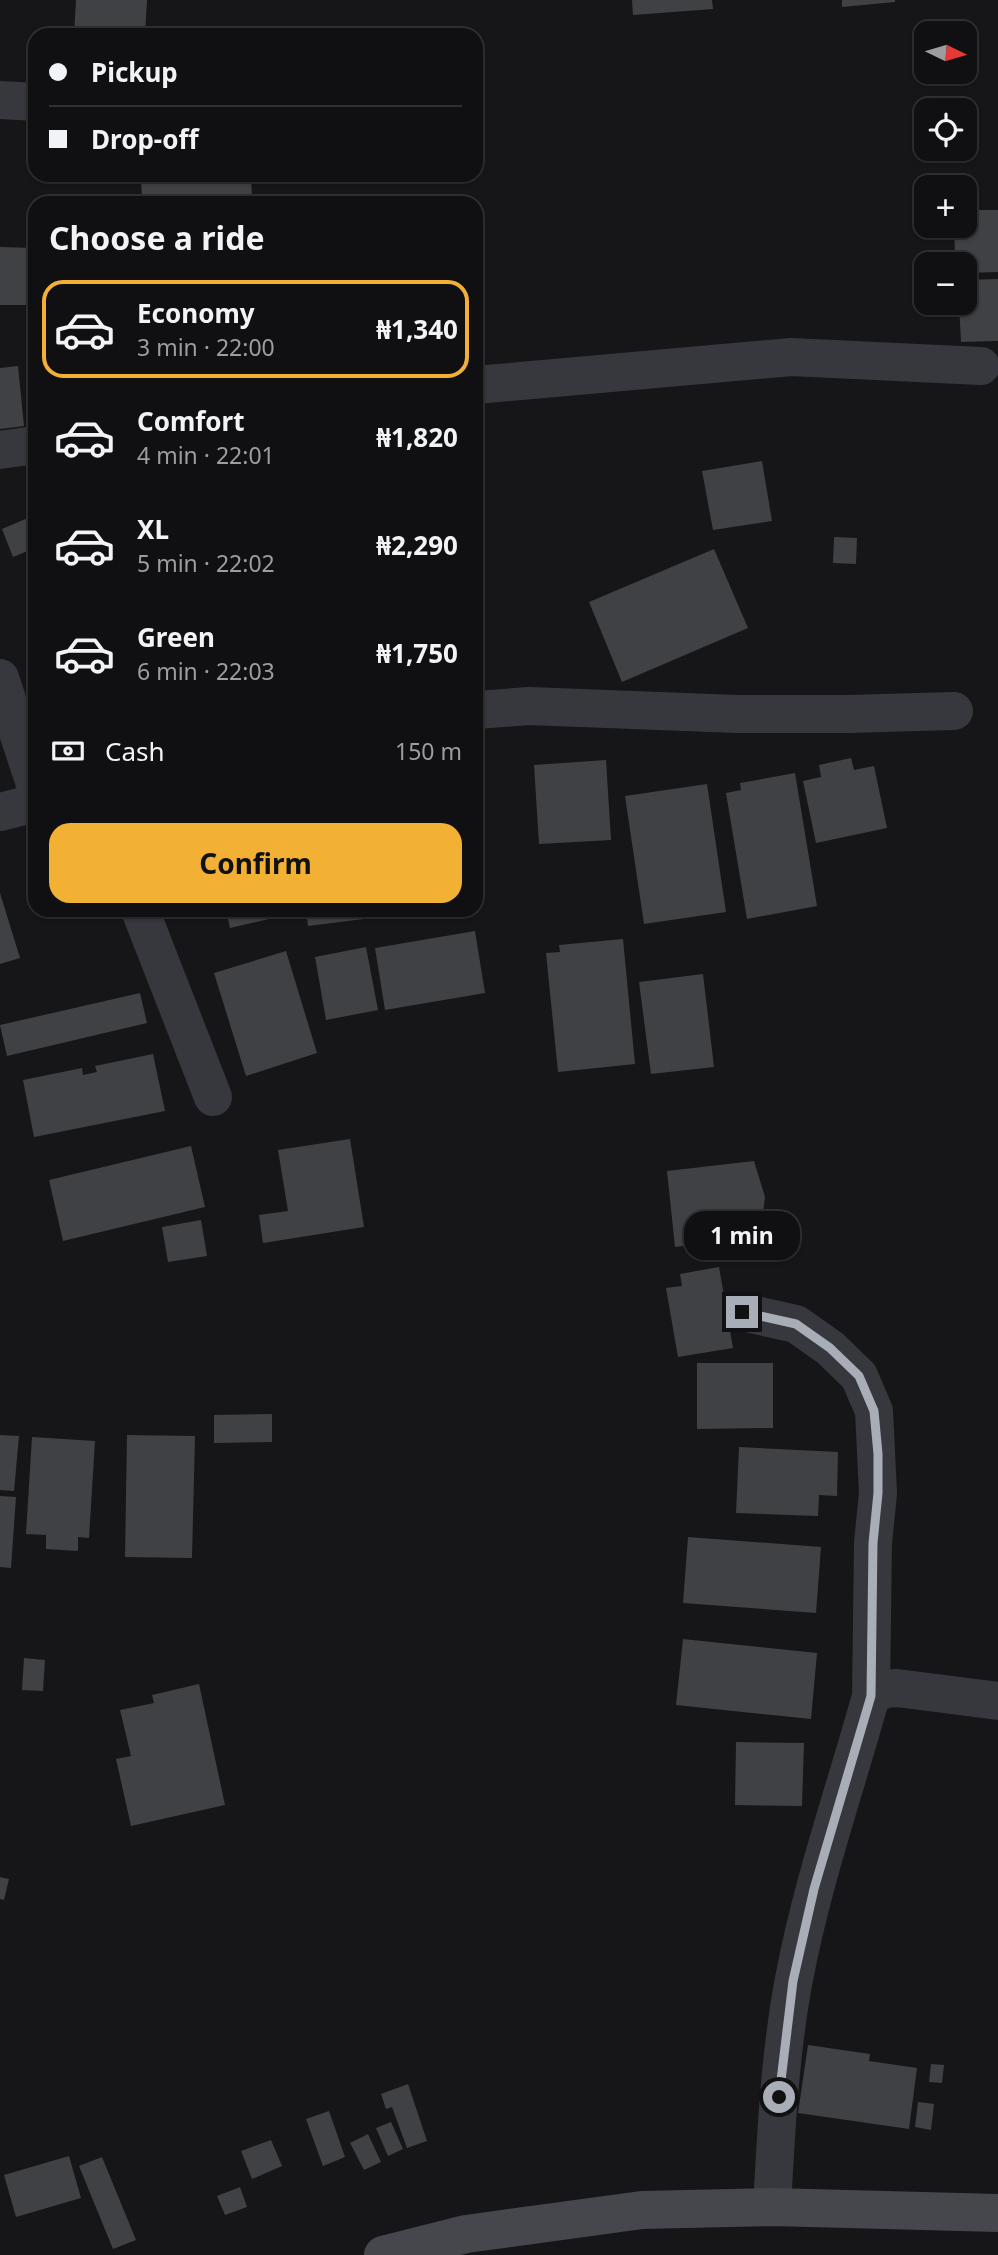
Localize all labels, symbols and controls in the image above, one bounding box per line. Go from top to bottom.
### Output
north arrow [914,21,976,84]
map controls [914,21,977,315]
text: Pickup [91,54,178,90]
button: locate [914,98,977,161]
text: Drop-off [91,121,198,157]
button: + [914,175,977,238]
text: Choose a ride [49,216,265,259]
button: − [914,252,977,315]
text: Economy [137,295,255,331]
icon: car [53,298,116,361]
text: ₦1,340 [376,311,458,347]
text: 3 min · 22:00 [137,331,275,363]
text: Comfort [137,403,245,439]
icon: car [53,406,116,469]
text: ₦1,820 [376,419,458,455]
text: 4 min · 22:01 [137,439,275,471]
text: XL [137,511,169,547]
icon: car [53,514,116,577]
text: ₦2,290 [376,527,458,563]
text: 5 min · 22:02 [137,547,275,579]
text: Green [137,619,215,655]
icon: car [53,622,116,685]
text: ₦1,750 [376,635,458,671]
text: 6 min · 22:03 [137,655,275,687]
icon: cash [49,732,87,770]
text: Cash [105,733,165,769]
text: 150 m [395,735,462,767]
button: Confirm [49,823,462,903]
callout: 1 min [684,1210,800,1260]
text: 1 min [710,1219,774,1251]
route end [726,1296,758,1328]
route start [763,2081,795,2113]

